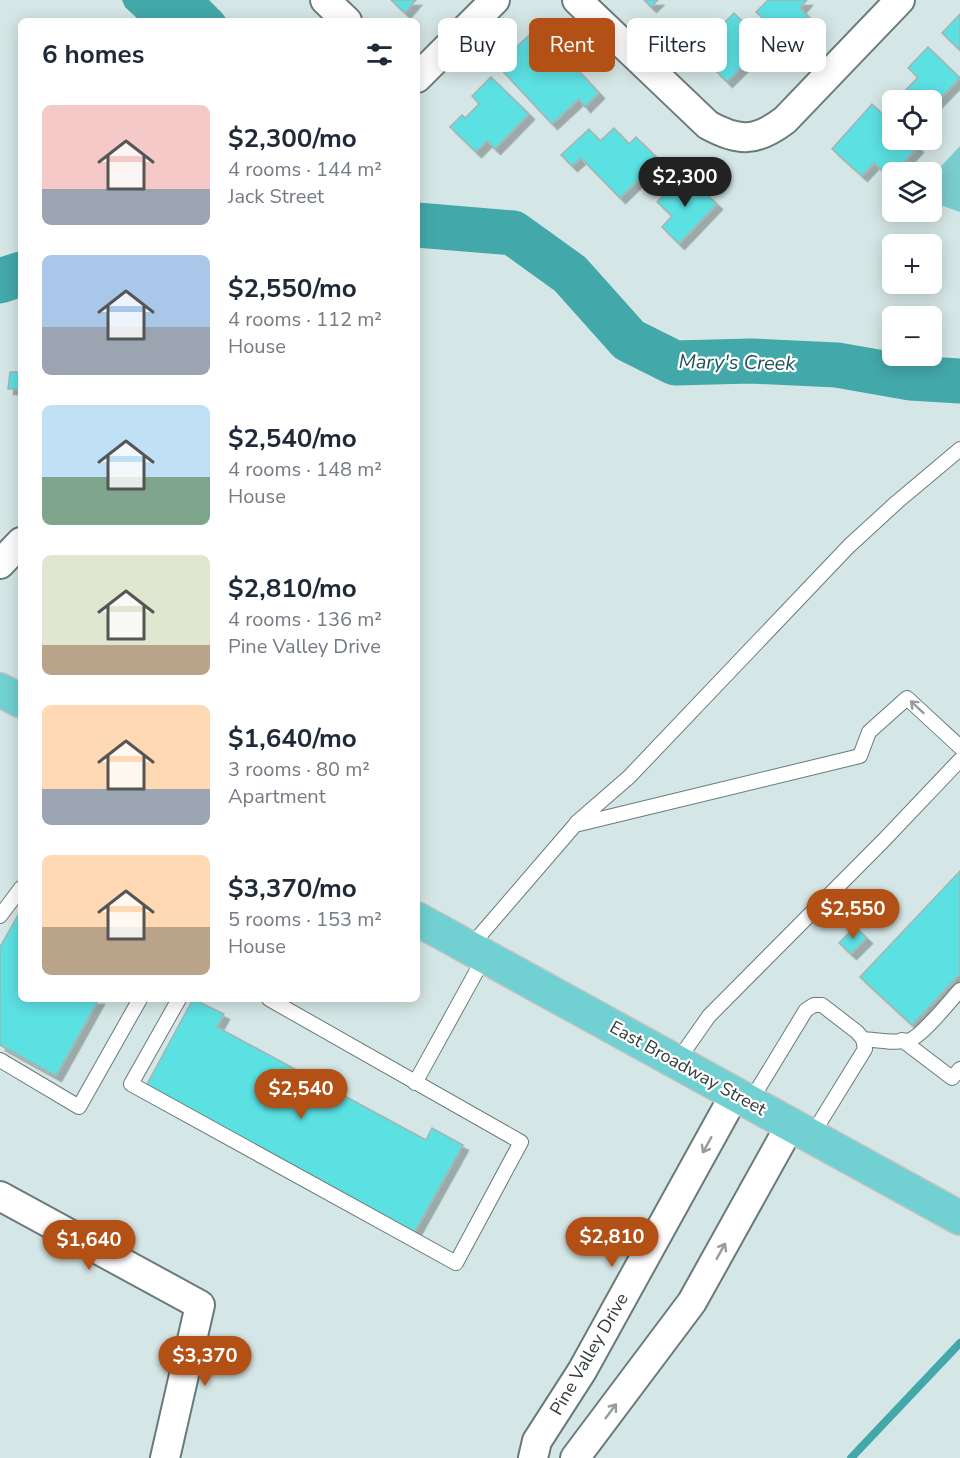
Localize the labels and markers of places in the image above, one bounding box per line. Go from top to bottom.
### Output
pin: $2,300 [636,157,734,208]
pin: $2,550 [804,889,902,940]
pin: $2,540 [252,1069,350,1120]
pin: $2,810 [563,1217,661,1268]
pin: $1,640 [40,1220,138,1271]
pin: $3,370 [156,1336,254,1387]

